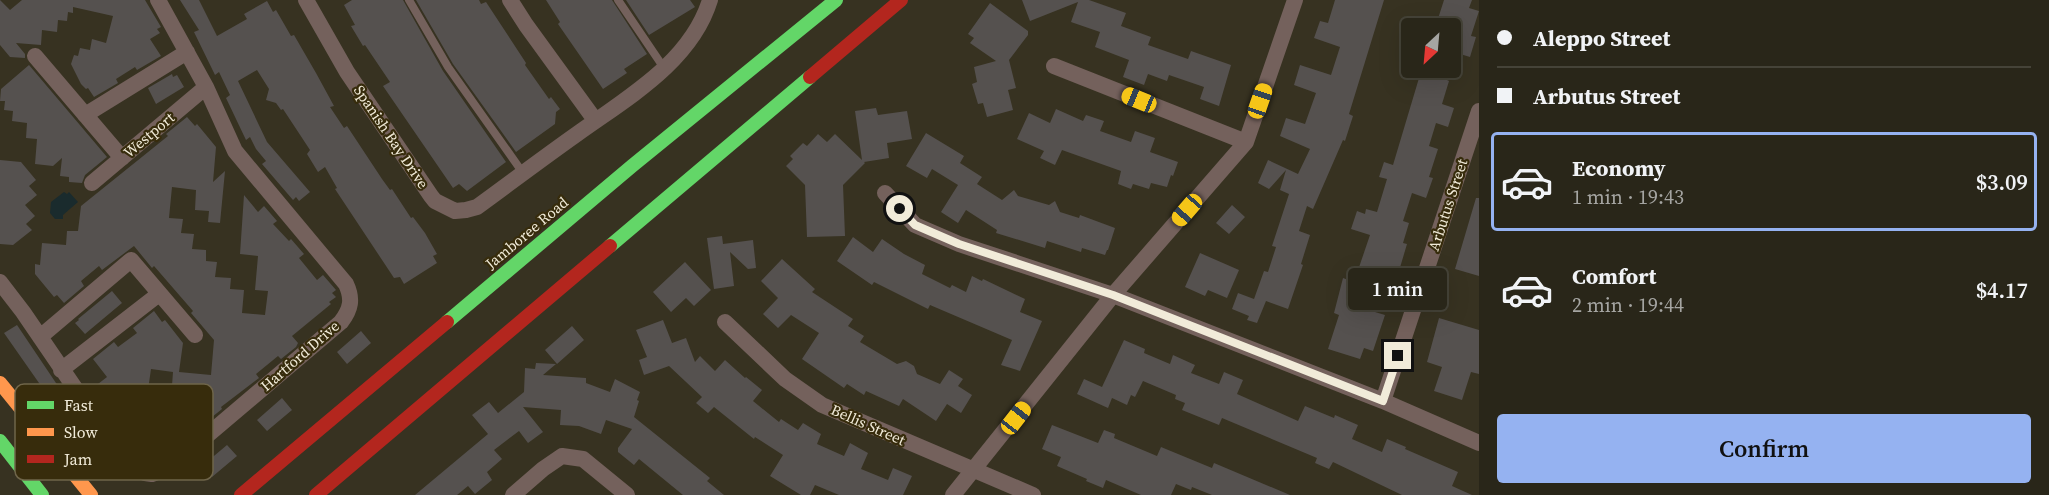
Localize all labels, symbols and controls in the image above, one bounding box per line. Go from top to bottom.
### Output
north arrow [1401,18,1461,78]
map controls [1401,18,1461,78]
text: Aleppo Street [1533,23,1670,53]
street label: Spanish Bay Drive [349,81,434,193]
car [1246,81,1274,121]
text: Arbutus Street [1533,81,1680,111]
car [1119,85,1159,115]
street label: Westport [119,107,179,162]
text: Economy [1572,153,1666,183]
icon: car [1500,155,1554,209]
street label: Arbutus Street [1423,156,1472,254]
text: $3.09 [1976,167,2028,197]
text: 1 min · 19:43 [1572,183,1684,211]
street label: Jamboree Road [480,191,573,274]
car [1168,191,1206,229]
route start [886,195,913,222]
text: Comfort [1572,261,1656,291]
icon: car [1500,263,1554,317]
callout: 1 min [1348,269,1448,311]
text: 1 min [1372,275,1423,303]
text: $4.17 [1976,275,2028,305]
text: 2 min · 19:44 [1572,291,1684,319]
street label: Hartford Drive [256,315,344,396]
route end [1384,342,1411,369]
legend [15,384,213,480]
text: Fast [64,394,94,416]
car [998,398,1034,438]
street label: Bellis Street [828,399,909,450]
button: Confirm [1497,414,2031,483]
text: Slow [64,421,99,443]
text: Jam [63,448,92,470]

